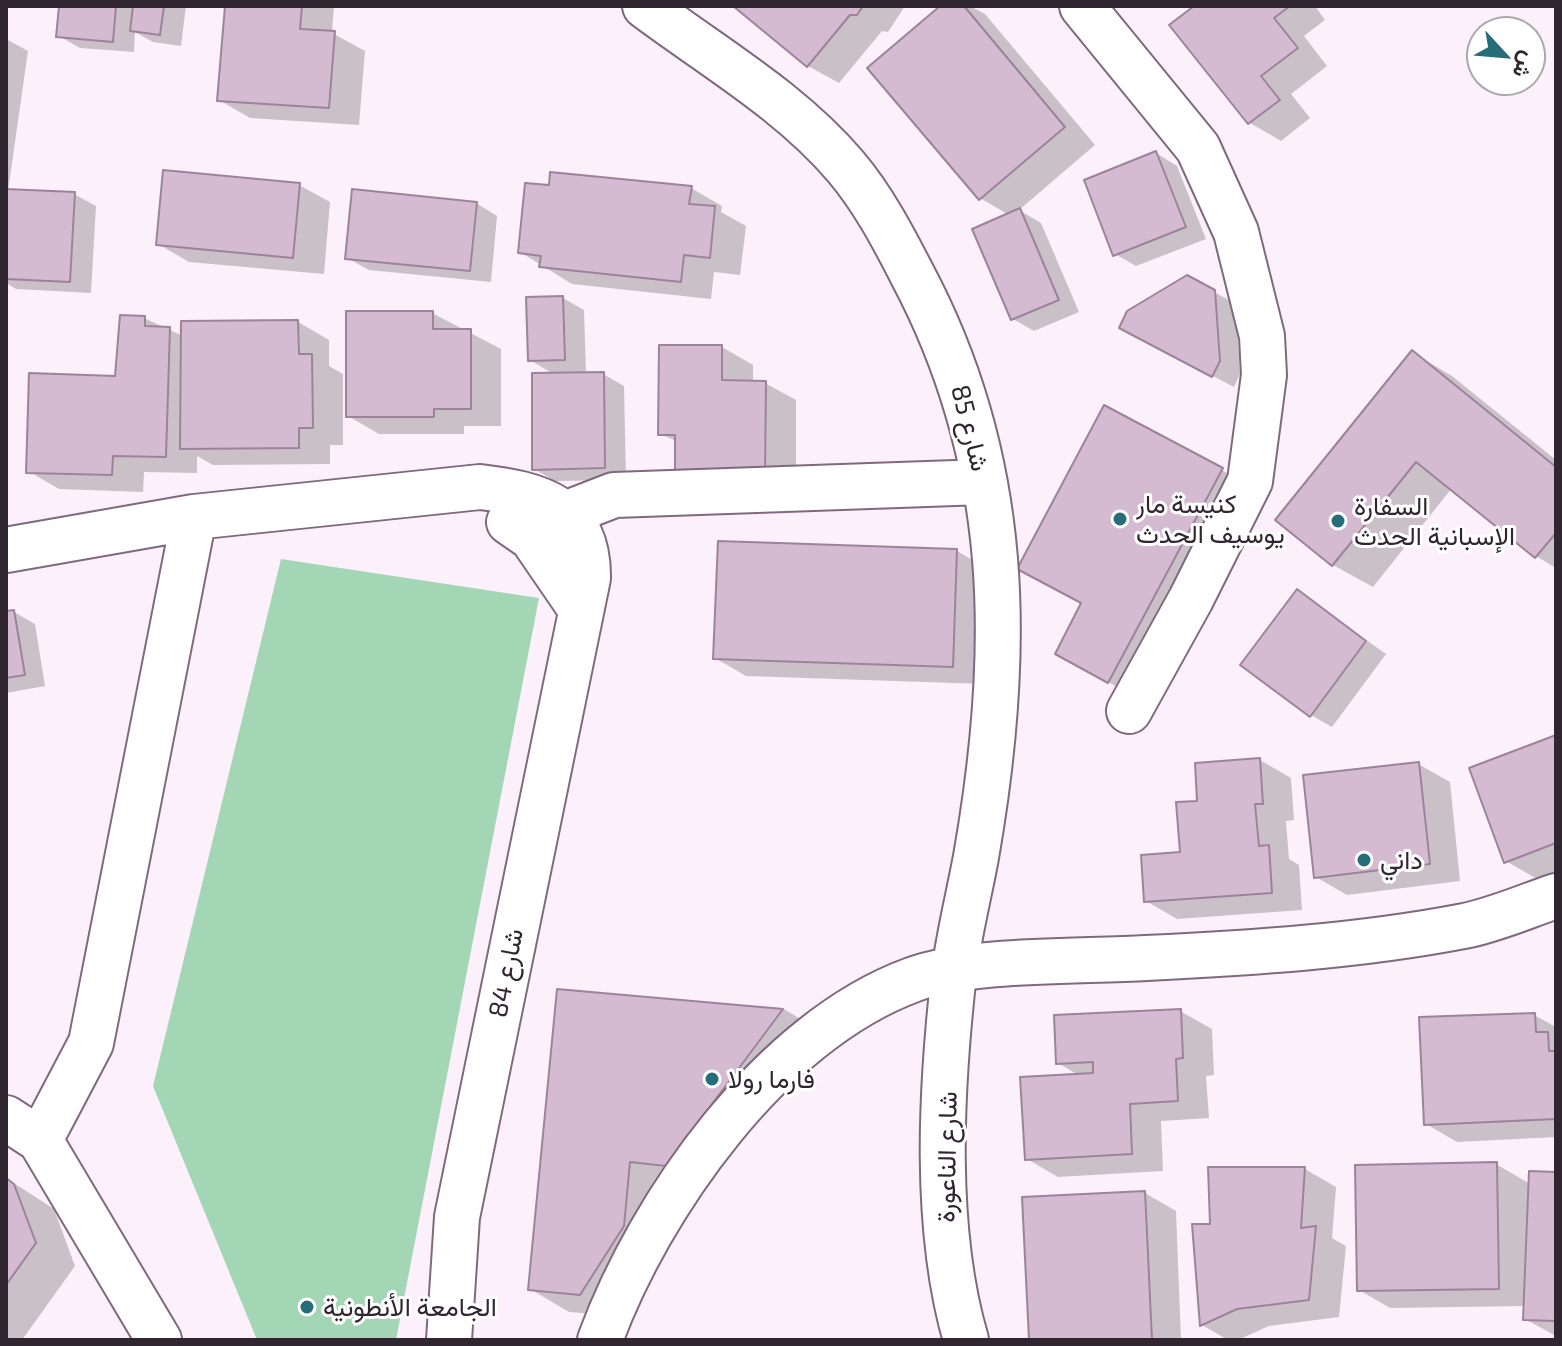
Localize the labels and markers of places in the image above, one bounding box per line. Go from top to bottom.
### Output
place label: كنيسة مار يوسيف الحدث [1136,488,1285,550]
place label: السفارة الإسبانية الحدث [1354,490,1515,552]
marker: كنيسة مار يوسيف الحدث [1111,510,1129,528]
marker: السفارة الإسبانية الحدث [1329,512,1347,530]
place label: داني [1380,844,1423,876]
marker: داني [1355,851,1373,869]
place label: فارما رولا [728,1063,815,1095]
marker: فارما رولا [703,1070,721,1088]
place label: الجامعة الأنطونية [323,1291,497,1323]
marker: الجامعة الأنطونية [298,1298,316,1316]

